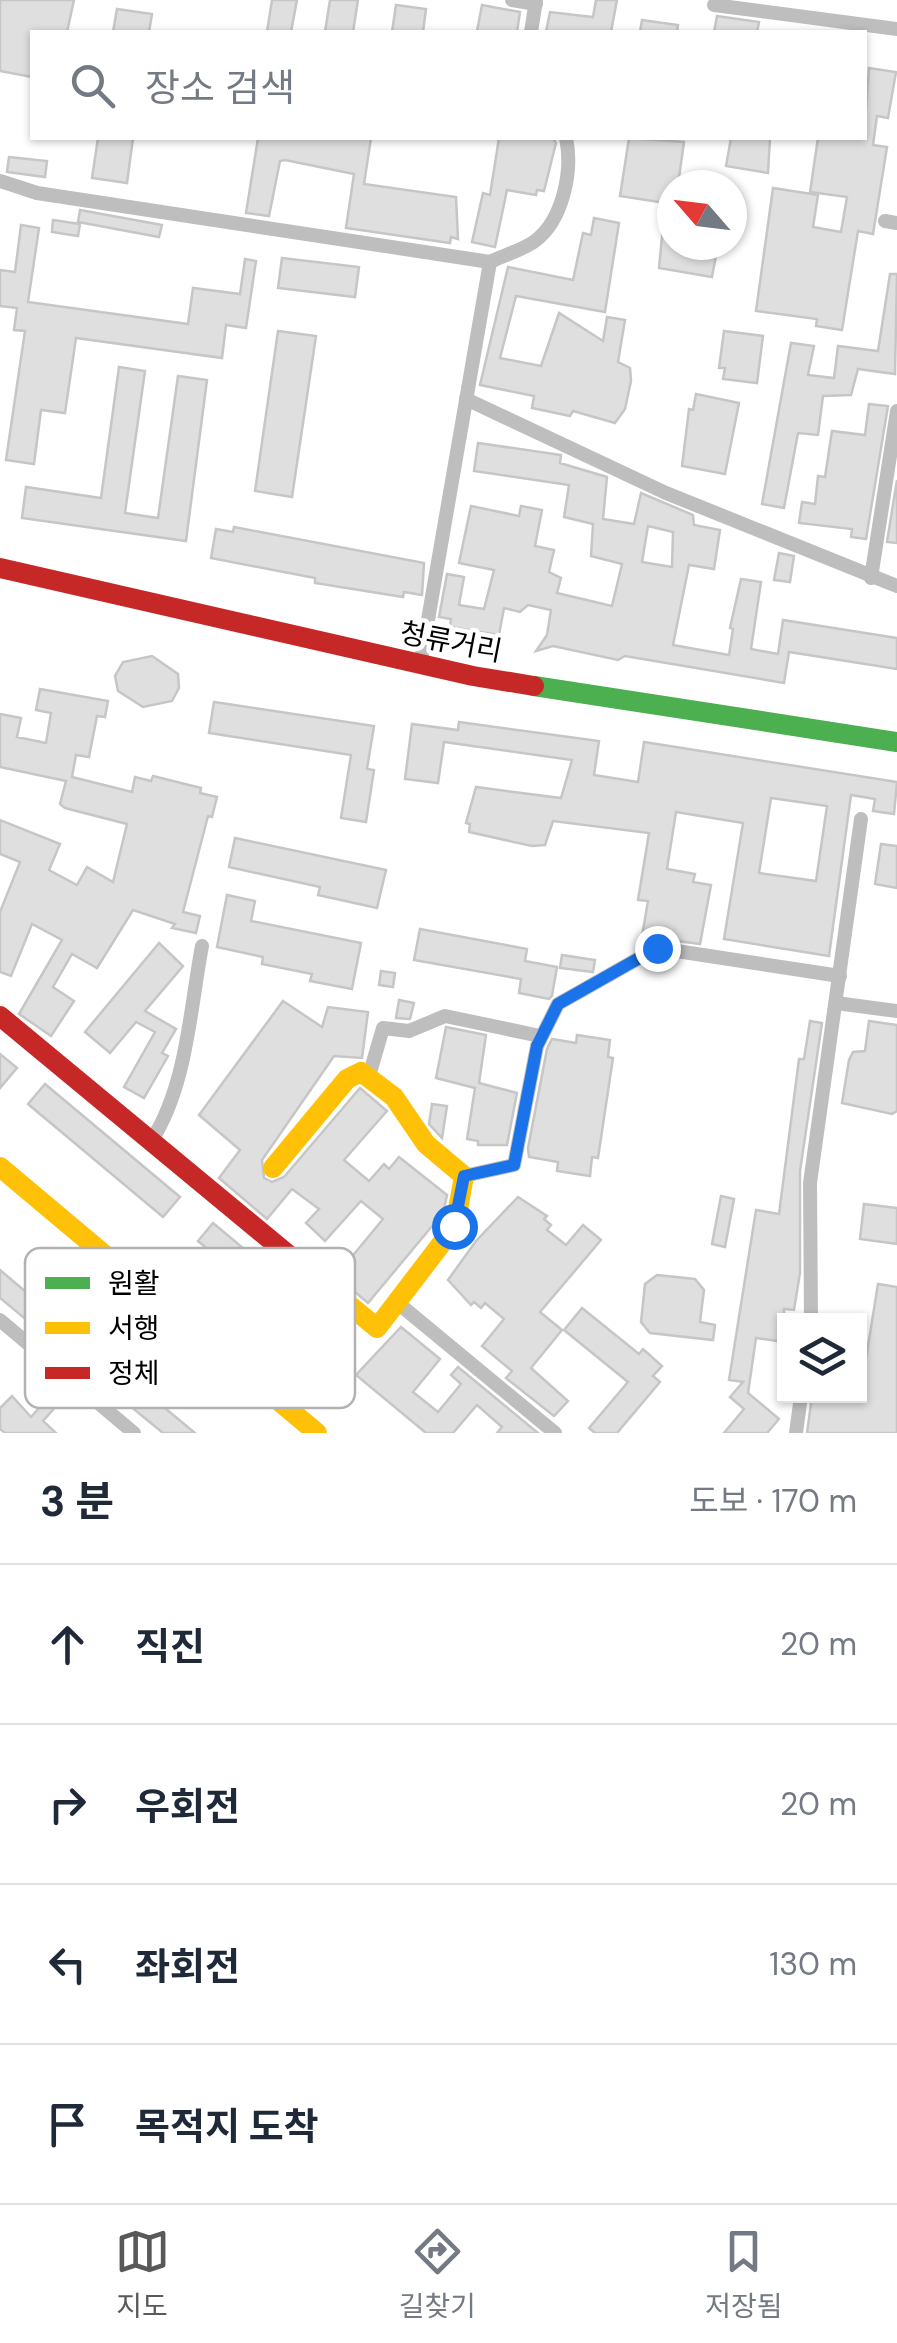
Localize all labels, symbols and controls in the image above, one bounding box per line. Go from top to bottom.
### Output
search box [30,30,867,140]
icon: search [65,58,120,113]
text: 장소 검색 [145,63,295,113]
north arrow [657,170,747,260]
street label: 청류거리 [397,614,505,670]
route end [635,926,681,972]
route start [432,1204,478,1250]
legend [25,1248,355,1408]
text: 원활 [108,1265,160,1302]
text: 서행 [108,1310,160,1347]
map controls [777,1313,867,1403]
button: layers [777,1313,867,1403]
text: 정체 [108,1355,160,1392]
text: 3 분 [40,1474,114,1529]
text: 도보 · 170 m [689,1480,857,1522]
icon: ahead [40,1617,95,1672]
text: 직진 [135,1622,205,1672]
text: 20 m [780,1623,857,1665]
icon: right [40,1777,95,1832]
text: 우회전 [135,1782,240,1832]
text: 20 m [780,1783,857,1825]
icon: left [40,1937,95,1992]
text: 좌회전 [135,1942,240,1992]
text: 130 m [769,1943,857,1985]
icon: arrive [40,2097,95,2152]
text: 목적지 도착 [135,2102,319,2152]
tab: 지도 [115,2224,170,2325]
tab: 길찾기 [399,2224,476,2325]
tab: 저장됨 [705,2224,782,2325]

